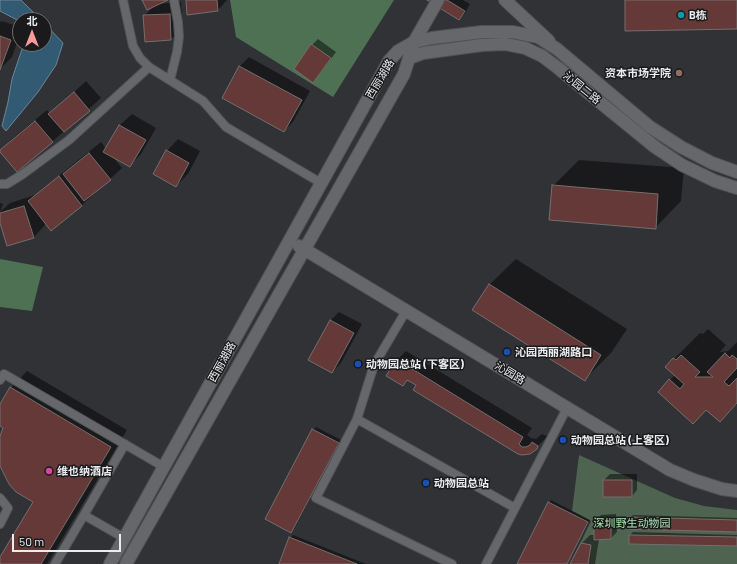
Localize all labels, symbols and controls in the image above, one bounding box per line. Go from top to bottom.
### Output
place label: B栋 [689,8,707,22]
marker: B栋 [676,10,686,20]
north arrow [12,12,52,52]
text: 北 [27,14,38,27]
street label: 西丽湖路 [363,57,397,101]
place label: 资本市场学院 [605,66,671,80]
marker: 资本市场学院 [674,68,684,78]
street label: 沁园二路 [561,69,603,107]
street label: 西丽湖路 [206,340,238,384]
place label: 沁园西丽湖路口 [515,345,592,359]
marker: 沁园西丽湖路口 [502,347,512,357]
place label: 动物园总站 (下客区) [366,357,464,371]
marker: 动物园总站 (下客区) [353,359,363,369]
street label: 沁园路 [492,359,528,387]
place label: 动物园总站 (上客区) [571,433,669,447]
marker: 动物园总站 (上客区) [558,435,568,445]
place label: 维也纳酒店 [57,464,112,478]
marker: 维也纳酒店 [44,466,54,476]
place label: 动物园总站 [434,476,489,490]
marker: 动物园总站 [421,478,431,488]
park label: 深圳野生动物园 [594,516,670,530]
scale bar [14,526,123,552]
text: 50 m [19,534,44,548]

